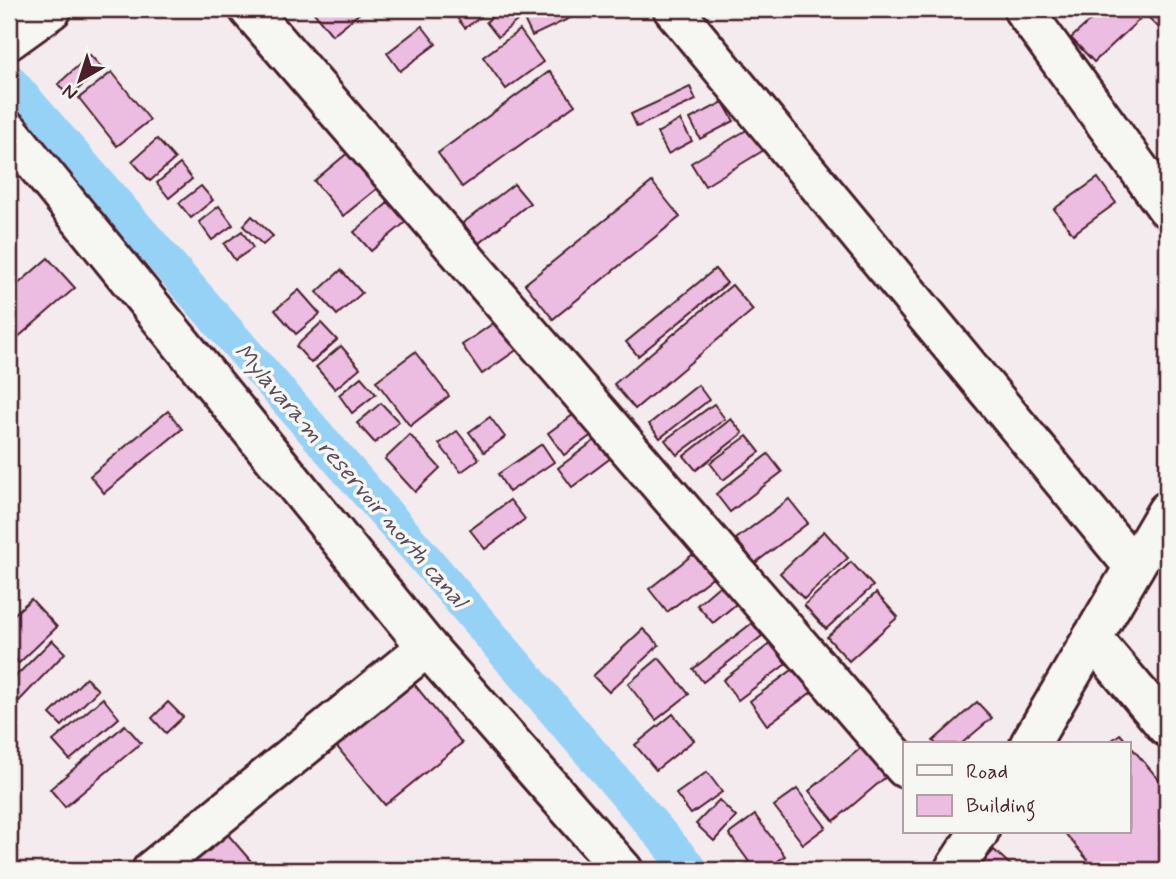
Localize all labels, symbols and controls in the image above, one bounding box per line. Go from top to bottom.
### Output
north arrow [46,46,116,116]
text: N [57,78,83,106]
water label: Mylavaram reservoir north canal [227,337,476,617]
legend [903,742,1130,834]
text: Road [966,758,1008,786]
text: Building [966,792,1036,822]

